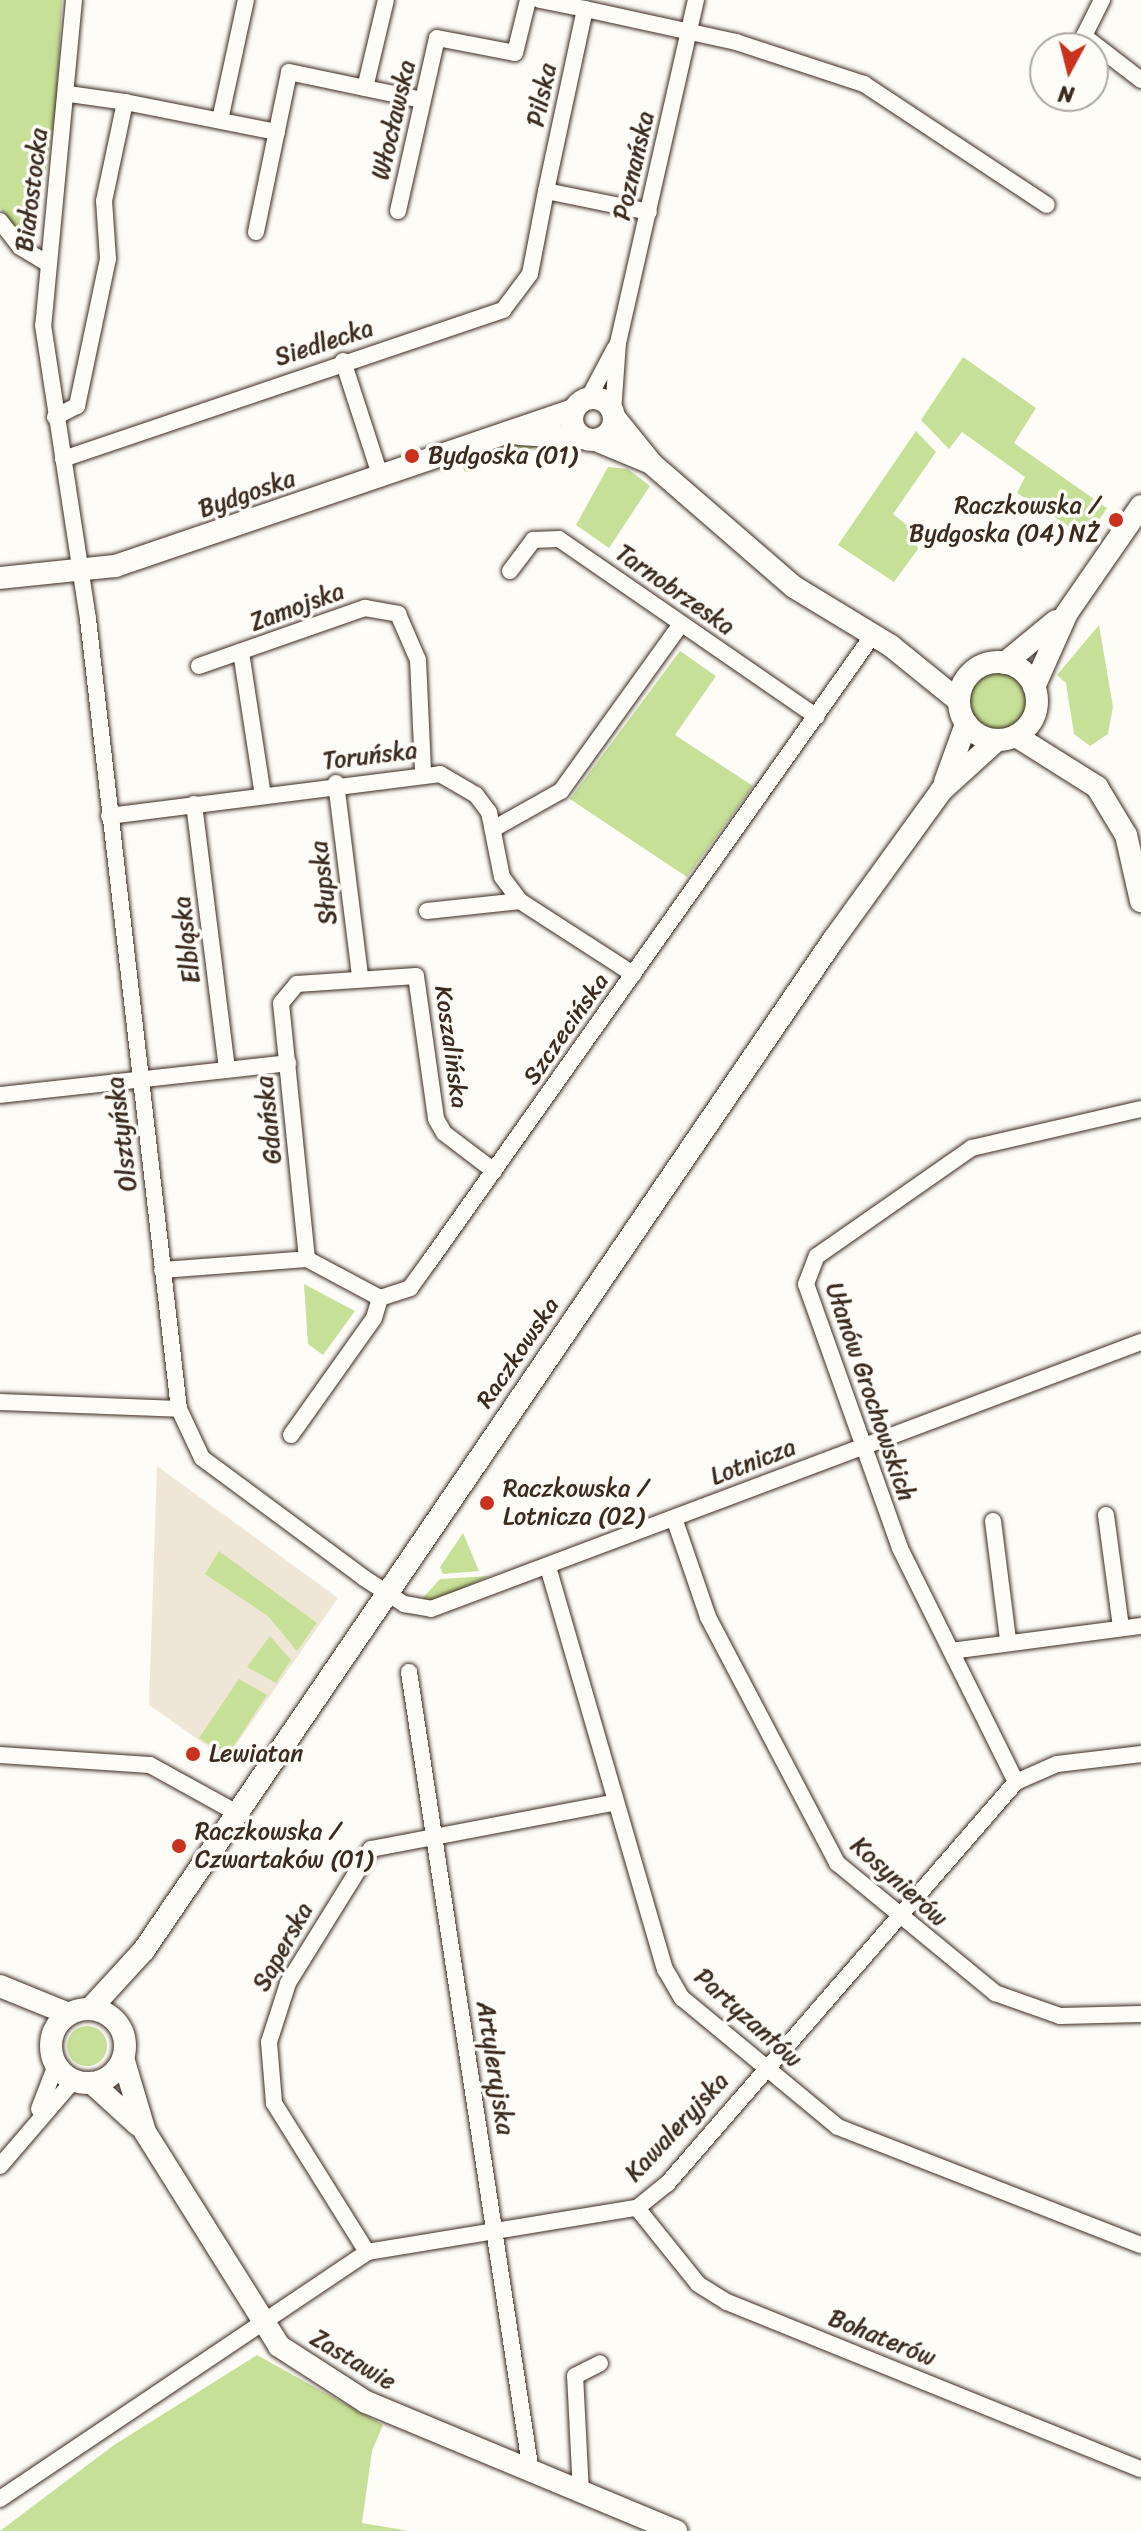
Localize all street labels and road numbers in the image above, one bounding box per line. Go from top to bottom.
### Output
street label: Włocławska [366,58,422,182]
street label: Pilska [521,61,563,129]
street label: Poznańska [608,109,660,223]
street label: Białostocka [10,127,54,253]
street label: Siedlecka [271,314,377,372]
street label: Bydgoska [195,464,299,524]
street label: Tarnobrzeska [610,538,740,642]
street label: Zamojska [246,577,348,637]
street label: Toruńska [321,736,419,776]
street label: Słupska [305,839,343,927]
street label: Elbląska [167,895,207,985]
street label: Szczecińska [517,968,615,1090]
street label: Koszalińska [428,984,474,1110]
street label: Olsztyńska [101,1075,143,1193]
street label: Gdańska [250,1075,288,1165]
street label: Ułanów Grochowskich [819,1279,921,1505]
street label: Raczkowska [470,1292,566,1414]
street label: Lotnicza [706,1433,800,1491]
street label: Kosynierów [845,1831,953,1933]
street label: Saperska [247,1898,319,1996]
street label: Partyzantów [689,1962,807,2074]
street label: Artyleryjska [470,1999,520,2137]
street label: Kawaleryjska [619,2067,735,2187]
street label: Bohaterów [824,2304,940,2372]
street label: Zastawie [305,2323,401,2397]

